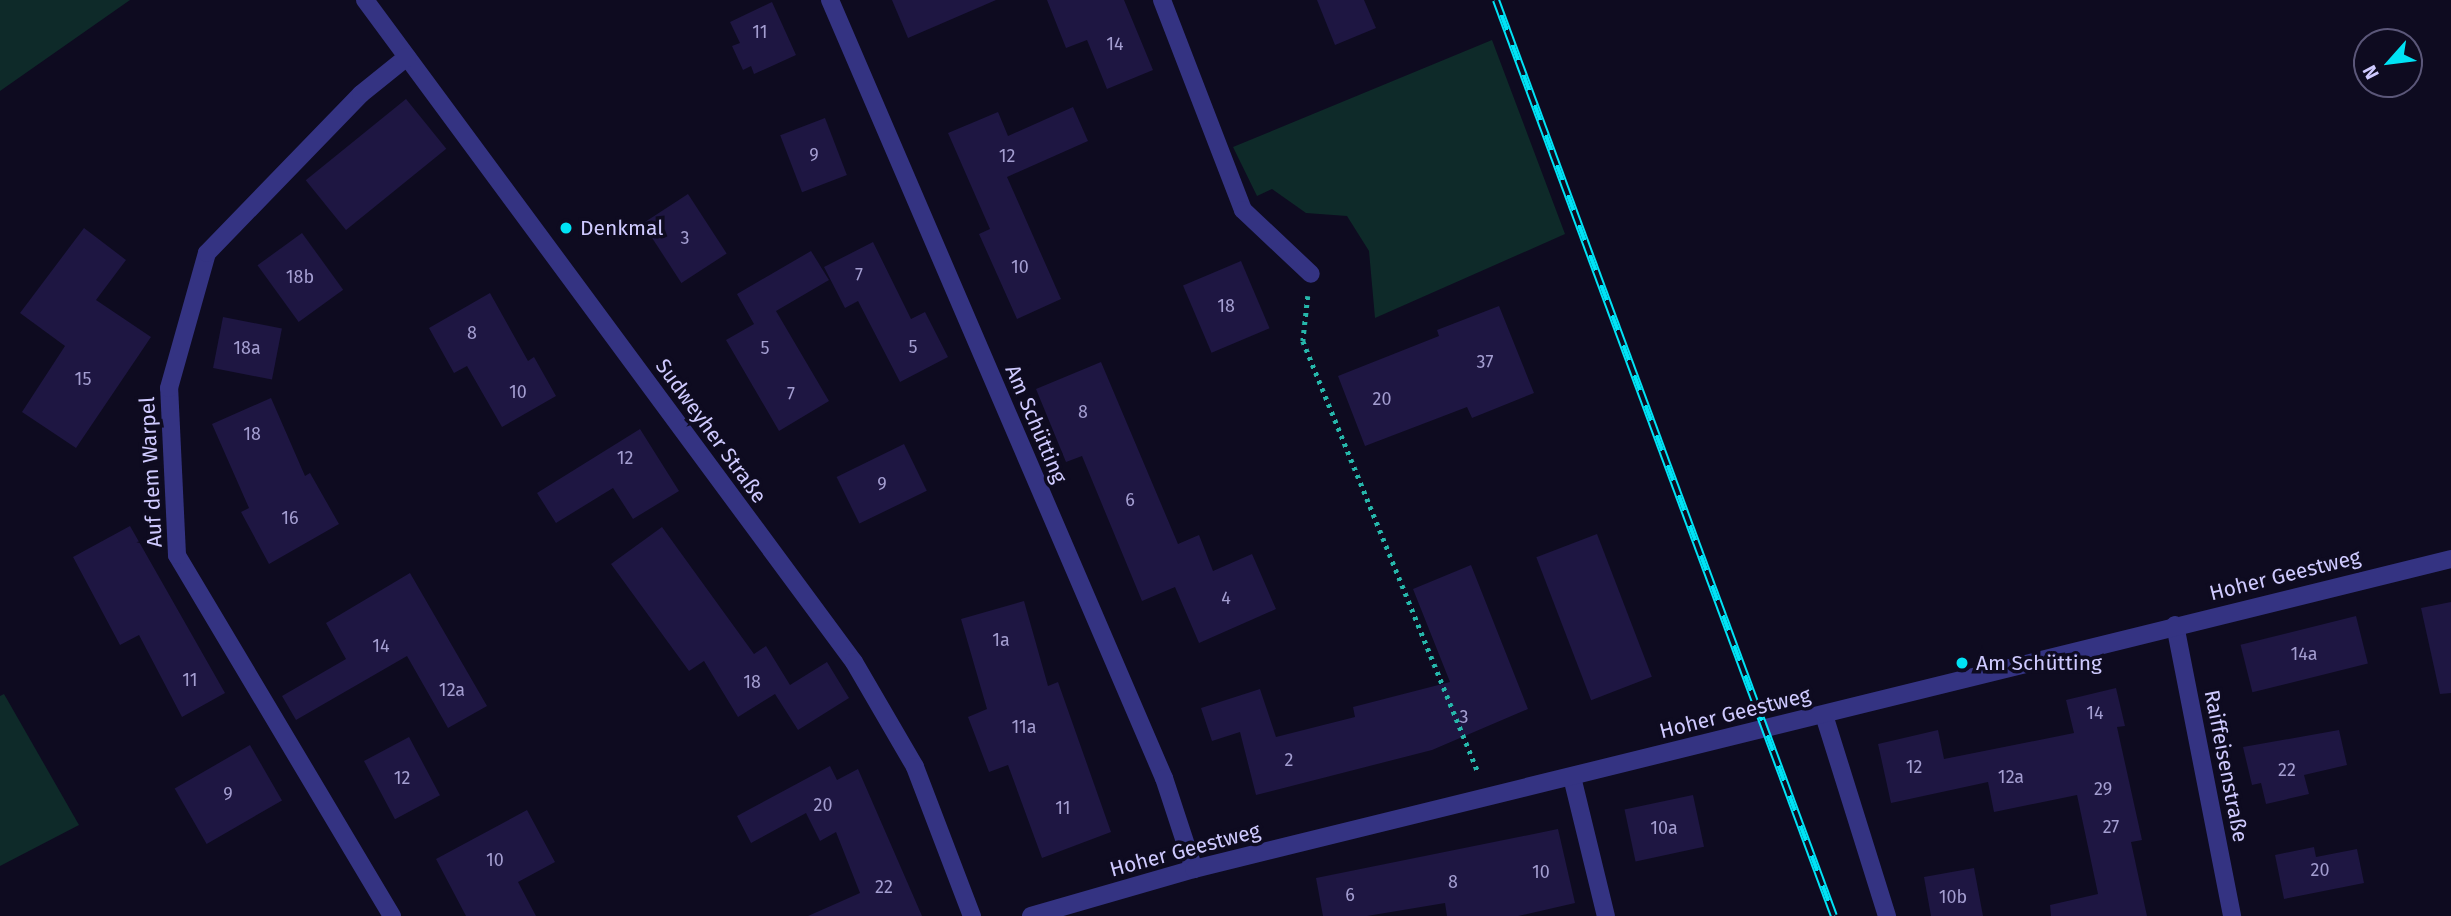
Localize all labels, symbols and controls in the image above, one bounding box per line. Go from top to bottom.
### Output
house number: 11 [752,21,768,43]
north arrow [2353,28,2423,98]
house number: 14 [1106,33,1124,55]
text: N [2358,61,2384,83]
house number: 9 [809,144,819,166]
house number: 12 [999,145,1015,167]
place label: Denkmal [580,215,663,241]
marker: Denkmal [558,220,574,236]
house number: 3 [681,227,689,249]
house number: 10 [1011,256,1029,278]
house number: 7 [855,264,863,286]
house number: 18b [286,266,314,288]
house number: 18 [1217,295,1235,317]
house number: 8 [467,322,477,344]
house number: 5 [908,336,918,358]
house number: 18a [233,337,261,359]
house number: 5 [760,337,770,359]
house number: 37 [1477,351,1493,373]
street label: Sudweyher Straße [650,354,772,508]
street label: Am Schütting [1000,361,1072,487]
house number: 15 [75,368,91,390]
house number: 10 [509,381,527,403]
house number: 7 [787,383,795,405]
house number: 20 [1373,388,1391,410]
street label: Auf dem Warpel [134,396,168,548]
house number: 8 [1078,401,1088,423]
house number: 18 [243,423,261,445]
house number: 12 [617,447,633,469]
house number: 9 [877,473,887,495]
house number: 6 [1125,489,1135,511]
house number: 16 [281,507,299,529]
street label: Hoher Geestweg [2207,544,2363,606]
house number: 4 [1221,587,1231,609]
house number: 1a [992,629,1010,651]
house number: 14 [372,635,390,657]
house number: 14a [2290,643,2318,665]
place label: Am Schütting [1976,650,2102,676]
marker: Am Schütting [1954,655,1970,671]
house number: 11 [182,669,198,691]
house number: 18 [743,671,761,693]
house number: 12a [439,679,465,701]
street label: Hoher Geestweg [1657,682,1813,744]
street label: Raiffeisenstraße [2199,688,2253,844]
house number: 14 [2086,702,2104,724]
house number: 3 [1460,706,1468,728]
house number: 11a [1011,716,1037,738]
house number: 2 [1285,749,1293,771]
house number: 12 [1906,756,1922,778]
house number: 22 [2278,759,2296,781]
house number: 12a [1998,766,2024,788]
house number: 12 [394,767,410,789]
house number: 29 [2094,778,2112,800]
house number: 9 [223,783,233,805]
house number: 20 [814,794,832,816]
house number: 11 [1055,797,1071,819]
house number: 27 [2103,816,2119,838]
house number: 10a [1650,817,1678,839]
street label: Hoher Geestweg [1107,818,1263,882]
house number: 10 [486,849,504,871]
house number: 20 [2311,859,2329,881]
house number: 10 [1532,861,1550,883]
house number: 8 [1448,871,1458,893]
house number: 22 [875,876,893,898]
house number: 6 [1345,884,1355,906]
house number: 10b [1939,886,1967,908]

